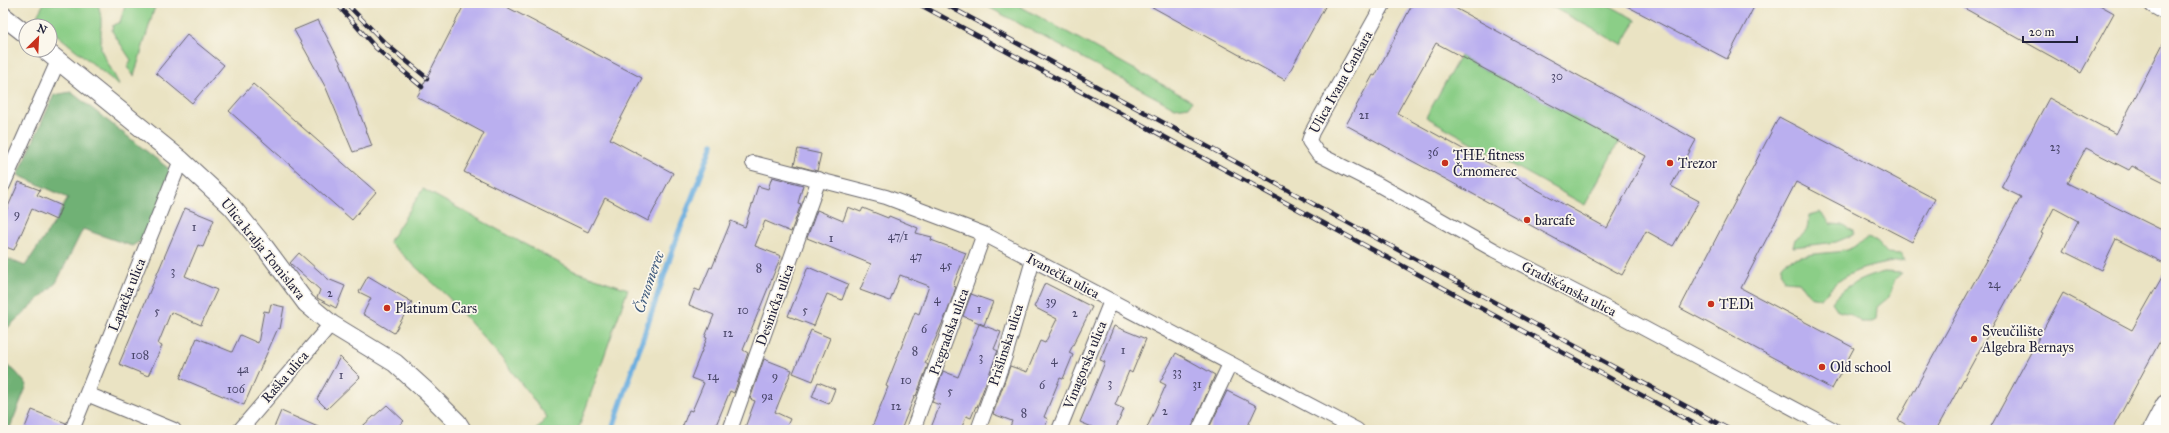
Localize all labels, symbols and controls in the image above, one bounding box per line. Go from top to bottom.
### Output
north arrow [18,18,58,58]
scale bar [2023,18,2077,44]
text: N [35,21,49,37]
text: 20 m [2029,25,2055,39]
street label: Ulica Ivana Cankara [1306,28,1376,136]
house number: 30 [1551,69,1563,83]
house number: 21 [1359,108,1370,122]
house number: 23 [2050,140,2061,154]
house number: 36 [1428,145,1439,159]
place label: THE fitness Črnomerec [1453,147,1524,180]
place label: Trezor [1678,155,1718,172]
marker: THE fitness Črnomerec [1440,158,1450,168]
marker: Trezor [1665,158,1675,168]
street label: Ulica kralja Tomislava [217,195,309,303]
house number: 9 [14,207,20,221]
place label: barcafe [1535,212,1575,229]
marker: barcafe [1522,215,1532,225]
house number: 1 [192,220,197,234]
house number: 47/1 [888,229,908,243]
house number: 1 [829,231,834,245]
water label: Črnomerec [629,248,668,315]
house number: 47 [910,249,922,263]
street label: Ivanečka ulica [1024,250,1102,302]
street label: Lapačka ulica [105,256,149,334]
house number: 45 [940,258,953,272]
street label: Gradišćanska ulica [1519,258,1619,320]
house number: 8 [756,261,762,275]
street label: Desinićka ulica [752,262,798,348]
house number: 3 [171,264,176,278]
house number: 24 [1988,277,2001,291]
house number: 2 [327,286,333,300]
street label: Pregradska ulica [925,286,973,378]
house number: 4 [934,292,941,306]
house number: 39 [1045,294,1057,308]
place label: TEDi [1719,296,1754,313]
marker: TEDi [1706,299,1716,309]
place label: Platinum Cars [395,300,477,317]
house number: 1 [977,302,982,316]
street label: Prišlinska ulica [985,302,1027,388]
marker: Platinum Cars [382,303,392,313]
house number: 10 [737,303,749,317]
house number: 5 [802,303,808,317]
house number: 5 [154,304,160,318]
house number: 2 [1072,306,1078,320]
street label: Vinagorska ulica [1059,318,1110,412]
house number: 6 [921,322,928,336]
place label: Sveučilište Algebra Bernays [1981,323,2074,356]
house number: 12 [723,326,733,340]
marker: Sveučilište Algebra Bernays [1969,334,1979,344]
house number: 1 [1121,343,1126,357]
house number: 8 [912,344,918,358]
house number: 108 [131,348,149,362]
street label: Raška ulica [258,348,312,406]
house number: 3 [979,350,984,364]
house number: 4 [1051,353,1058,367]
place label: Old school [1830,359,1891,376]
house number: 4a [237,362,250,376]
marker: Old school [1817,362,1827,372]
house number: 33 [1172,365,1182,379]
house number: 1 [339,368,344,382]
house number: 14 [707,369,719,383]
house number: 9 [772,369,778,383]
house number: 10 [900,373,912,387]
house number: 3 [1108,376,1113,390]
house number: 31 [1192,377,1202,391]
house number: 6 [1039,378,1046,392]
house number: 106 [227,382,246,396]
house number: 5 [947,384,953,398]
house number: 9a [761,389,774,403]
house number: 12 [891,399,901,413]
house number: 2 [1162,404,1168,418]
house number: 8 [1021,406,1027,420]

